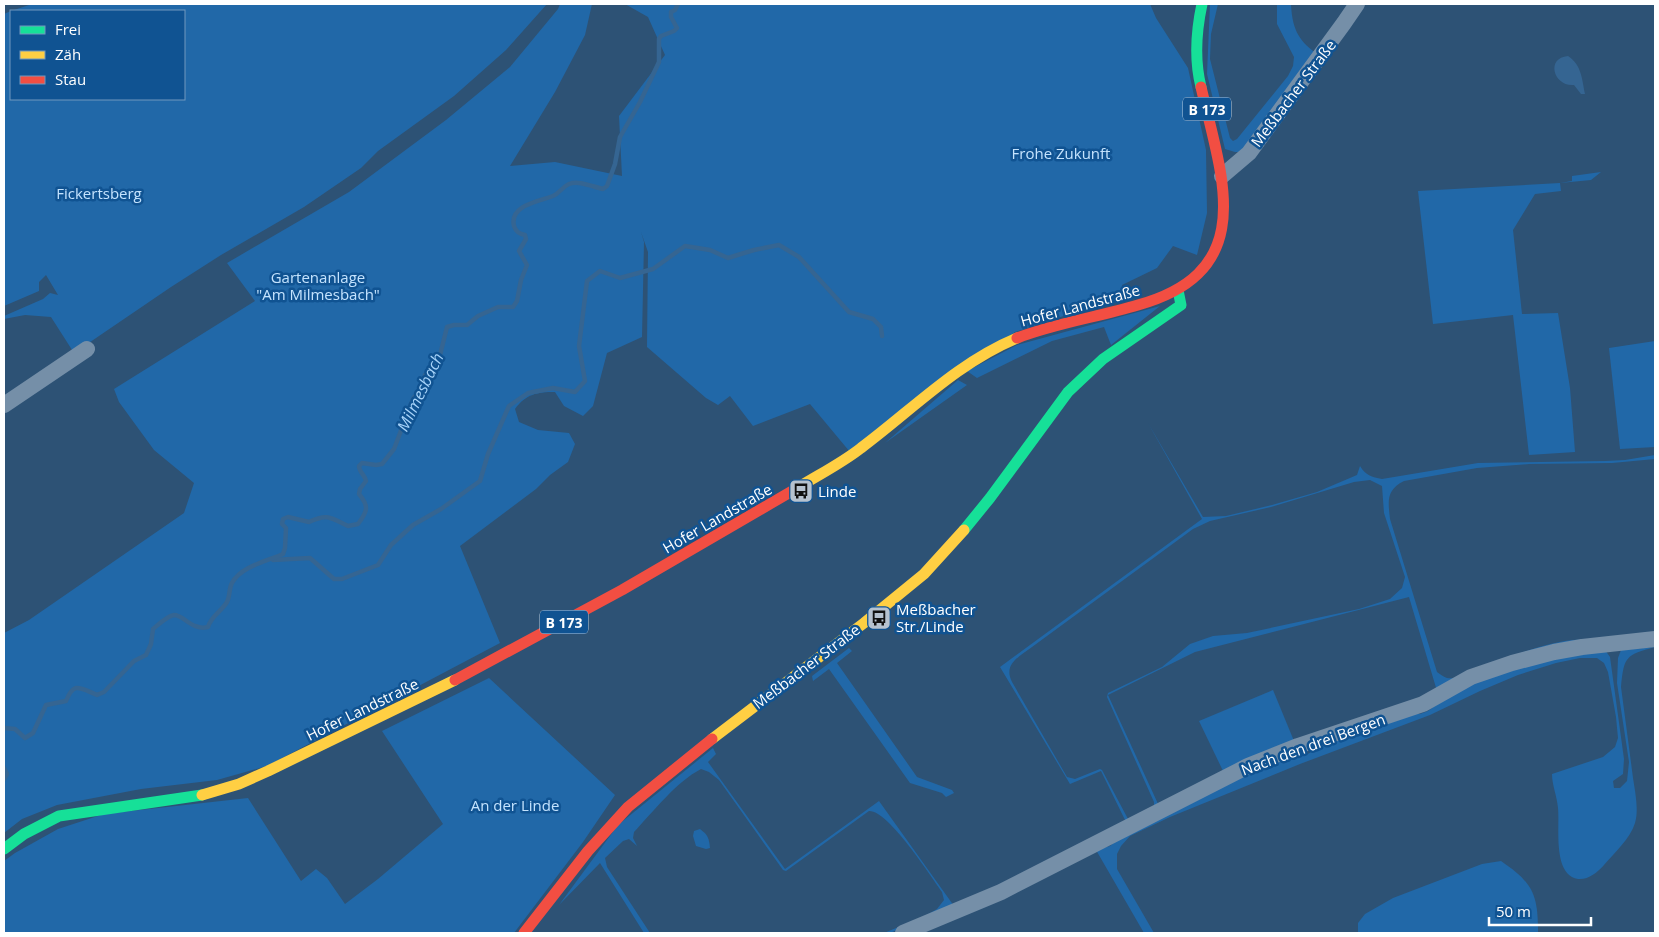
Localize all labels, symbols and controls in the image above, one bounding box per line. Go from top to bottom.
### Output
legend [10,10,185,100]
text: Frei [55,19,81,39]
street label: Meßbacher Straße [1246,35,1340,151]
text: Zäh [55,44,81,64]
text: Stau [55,69,86,89]
road number: B 173 [1183,98,1231,120]
park label: Frohe Zukunft [1012,143,1110,163]
park label: Fickertsberg [56,183,142,203]
park label: Gartenanlage "Am Milmesbach" [256,267,380,304]
street label: Hofer Landstraße [1018,279,1142,331]
water label: Milmesbach [391,349,449,435]
bus stop icon: Linde [788,478,814,504]
street label: Hofer Landstraße [659,479,775,557]
place label: Linde [818,481,856,501]
place label: Meßbacher Str./Linde [896,599,976,636]
bus stop icon: Meßbacher Str./Linde [866,605,892,631]
road number: B 173 [540,610,588,634]
street label: Meßbacher Straße [748,619,864,713]
street label: Hofer Landstraße [302,673,422,745]
street label: Nach den drei Bergen [1238,709,1388,779]
park label: An der Linde [471,795,559,815]
scale bar [1489,894,1592,926]
text: 50 m [1496,901,1531,921]

